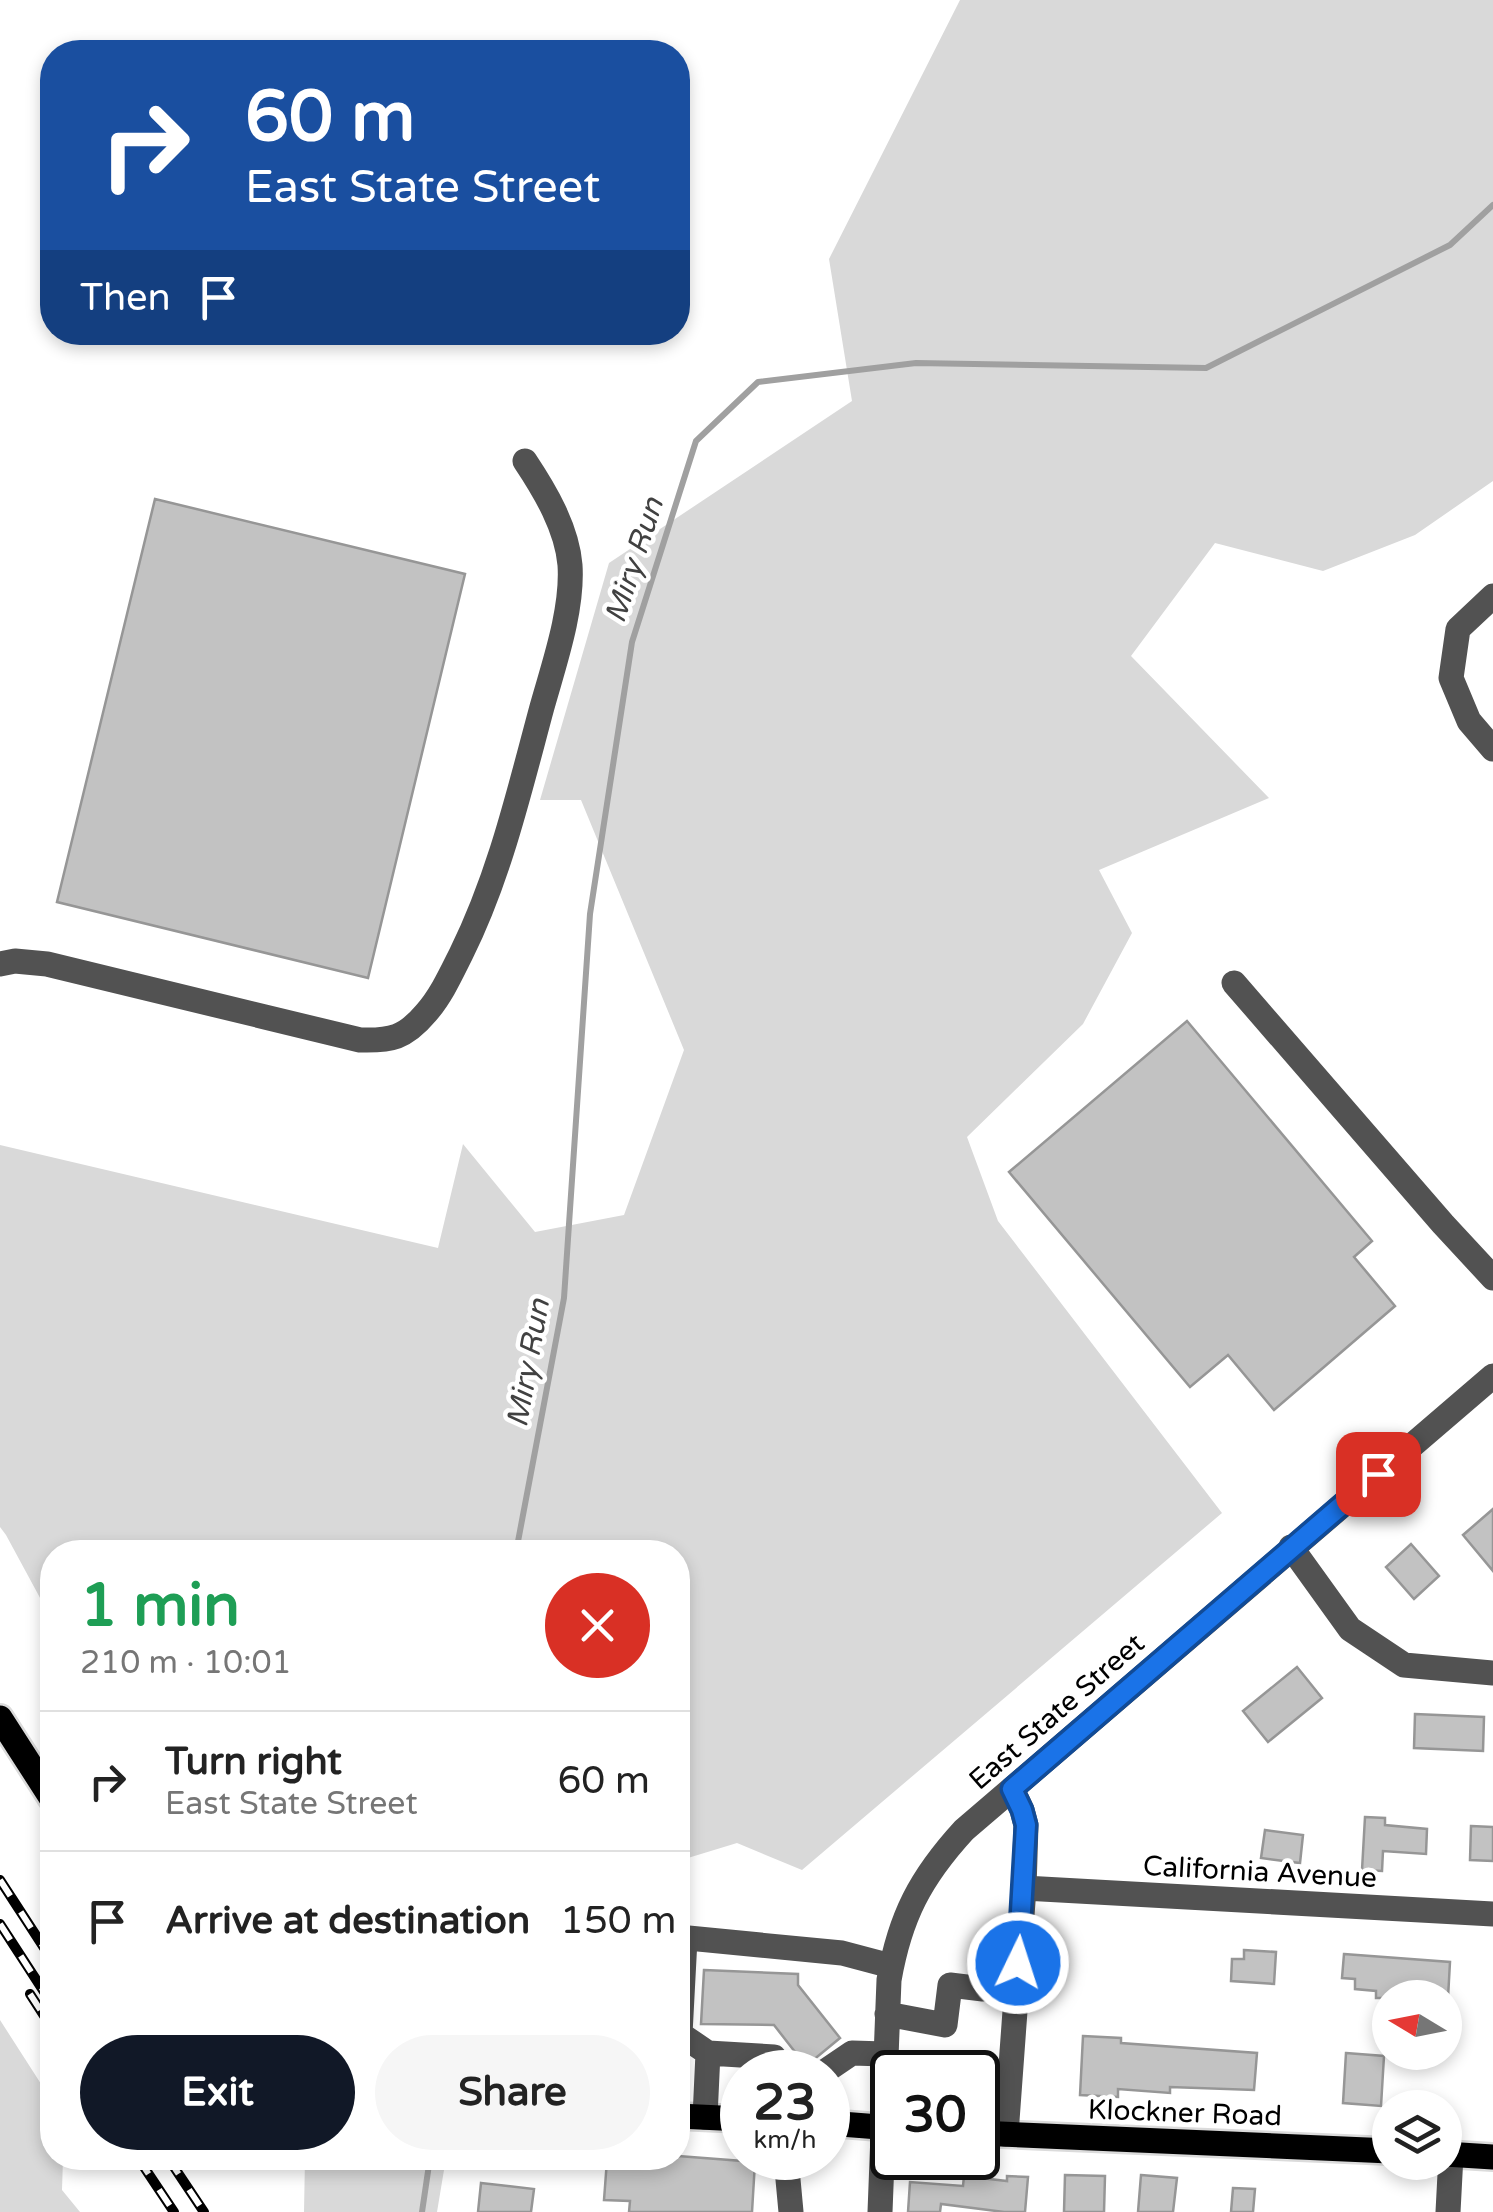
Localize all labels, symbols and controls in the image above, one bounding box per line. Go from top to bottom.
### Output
text: 60 m [245,76,415,160]
icon: right [80,80,210,210]
text: East State Street [245,161,600,215]
icon: arrive [191,270,246,325]
text: Then [80,275,171,321]
water label: Miry Run [597,492,672,627]
water label: Miry Run [499,1295,558,1430]
pin [1336,1432,1421,1517]
icon: arrive [1351,1447,1406,1502]
text: 1 min [80,1570,240,1642]
button: close [545,1573,650,1678]
street label: East State Street [962,1626,1151,1797]
text: 210 m · 10:01 [80,1644,292,1682]
text: Turn right [165,1739,342,1785]
icon: right [80,1754,135,1809]
text: 60 m [558,1758,650,1804]
text: East State Street [165,1785,418,1823]
street label: California Avenue [1142,1849,1378,1895]
icon: arrive [80,1894,135,1949]
text: Arrive at destination [165,1898,530,1944]
text: 150 m [560,1898,676,1944]
position arrow [966,1911,1070,2015]
north arrow [1372,1980,1462,2070]
map controls [1372,1980,1462,2180]
button: Exit [80,2035,355,2150]
button: Share [375,2035,650,2150]
speed limit sign: 30 [870,2050,1000,2180]
text: 23 [754,2073,816,2133]
button: layers [1372,2090,1462,2180]
street label: Klockner Road [1087,2093,1283,2133]
text: km/h [754,2125,816,2155]

